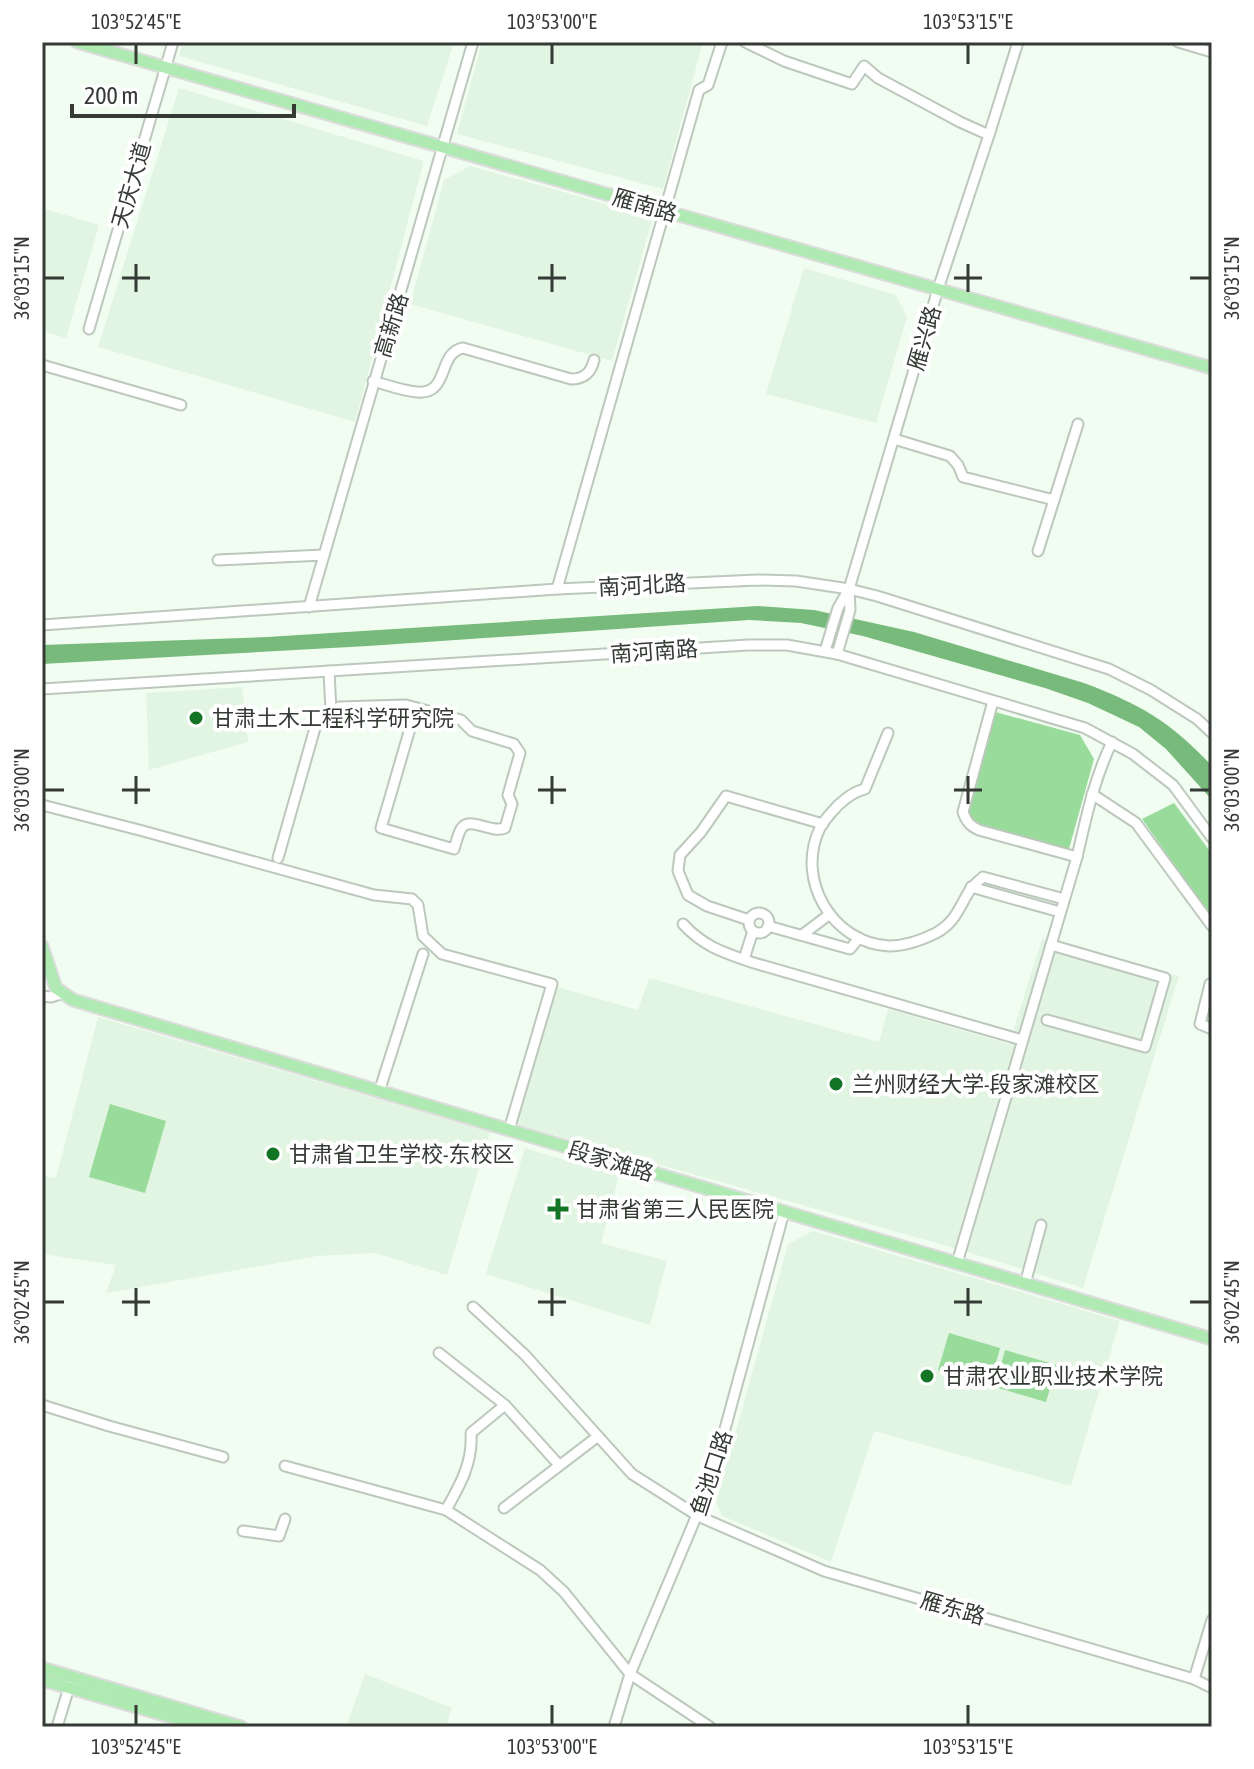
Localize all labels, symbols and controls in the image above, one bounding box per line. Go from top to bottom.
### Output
text: 103°52'45"E [91,10,181,33]
text: 103°53'00"E [507,10,597,33]
text: 103°53'15"E [923,10,1013,33]
scale bar [72,68,294,118]
text: 200 m [84,82,138,109]
street label: 天庆大道 [106,139,156,231]
street label: 雁南路 [610,183,680,227]
text: 36°03'15"N [10,236,33,320]
text: 36°03'15"N [1220,236,1243,320]
street label: 高新路 [369,290,413,360]
street label: 雁兴路 [902,303,946,373]
street label: 南河北路 [597,570,687,600]
street label: 南河南路 [609,635,699,667]
place label: 甘肃土木工程科学研究院 [212,705,454,731]
marker: 甘肃土木工程科学研究院 [187,709,205,727]
text: 36°03'00"N [10,748,33,832]
text: 36°03'00"N [1220,748,1243,832]
place label: 兰州财经大学-段家滩校区 [852,1071,1100,1097]
marker: 兰州财经大学-段家滩校区 [827,1075,845,1093]
street label: 段家滩路 [565,1136,657,1186]
place label: 甘肃省卫生学校-东校区 [289,1141,515,1167]
marker: 甘肃省卫生学校-东校区 [264,1145,282,1163]
place label: 甘肃省第三人民医院 [576,1196,774,1222]
marker: 甘肃省第三人民医院 [547,1198,569,1220]
text: 36°02'45"N [10,1260,33,1344]
text: 36°02'45"N [1220,1260,1243,1344]
place label: 甘肃农业职业技术学院 [943,1363,1163,1389]
marker: 甘肃农业职业技术学院 [918,1367,936,1385]
street label: 鱼池口路 [685,1427,737,1519]
street label: 雁东路 [918,1586,988,1630]
text: 103°52'45"E [91,1735,181,1758]
text: 103°53'00"E [507,1735,597,1758]
text: 103°53'15"E [923,1735,1013,1758]

